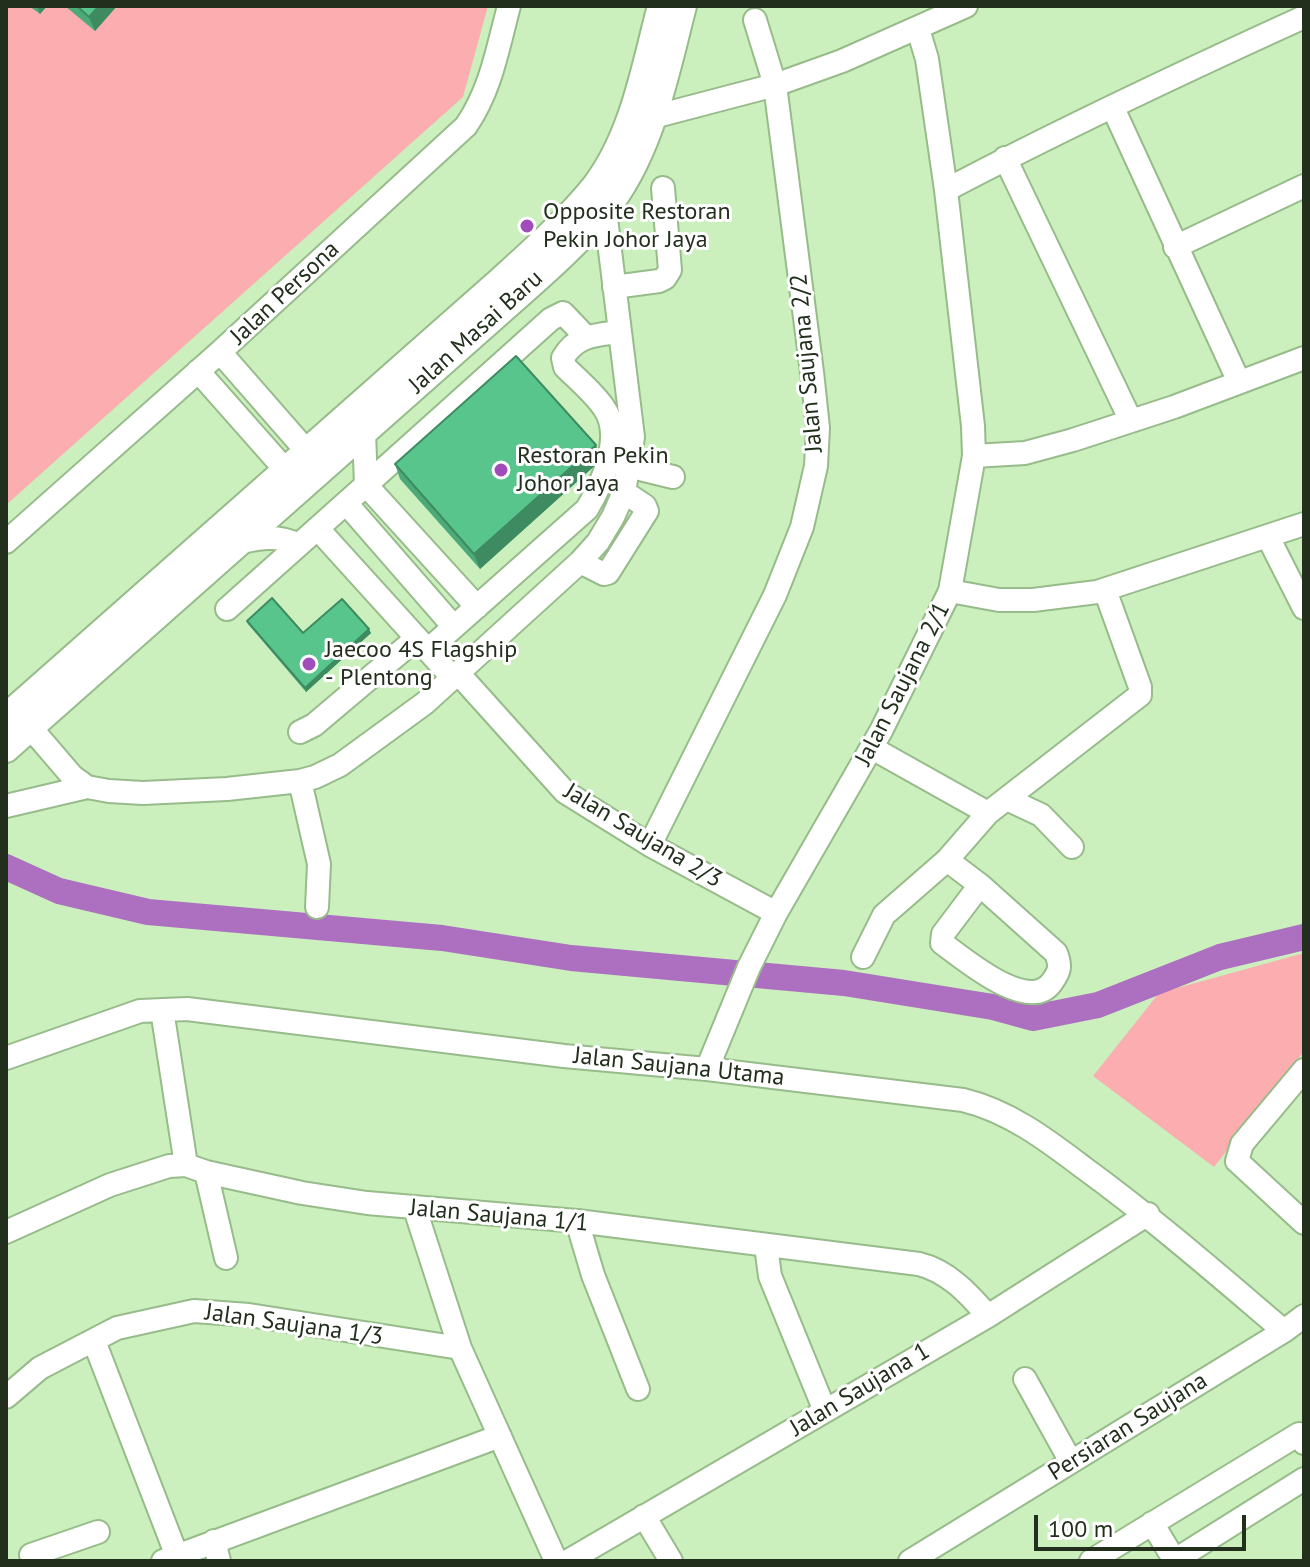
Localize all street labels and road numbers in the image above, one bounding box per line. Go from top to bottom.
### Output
street label: Jalan Persona [225,235,345,351]
street label: Jalan Masai Baru [403,264,549,400]
street label: Jalan Saujana 2/2 [785,272,829,454]
street label: Jalan Saujana 2/1 [849,598,957,770]
street label: Jalan Saujana 2/3 [559,777,727,895]
street label: Jalan Saujana Utama [572,1042,786,1092]
street label: Jalan Saujana 1/1 [408,1194,590,1238]
street label: Jalan Saujana 1/3 [203,1298,385,1352]
street label: Jalan Saujana 1 [785,1337,935,1443]
street label: Persiaran Saujana [1043,1367,1213,1487]

